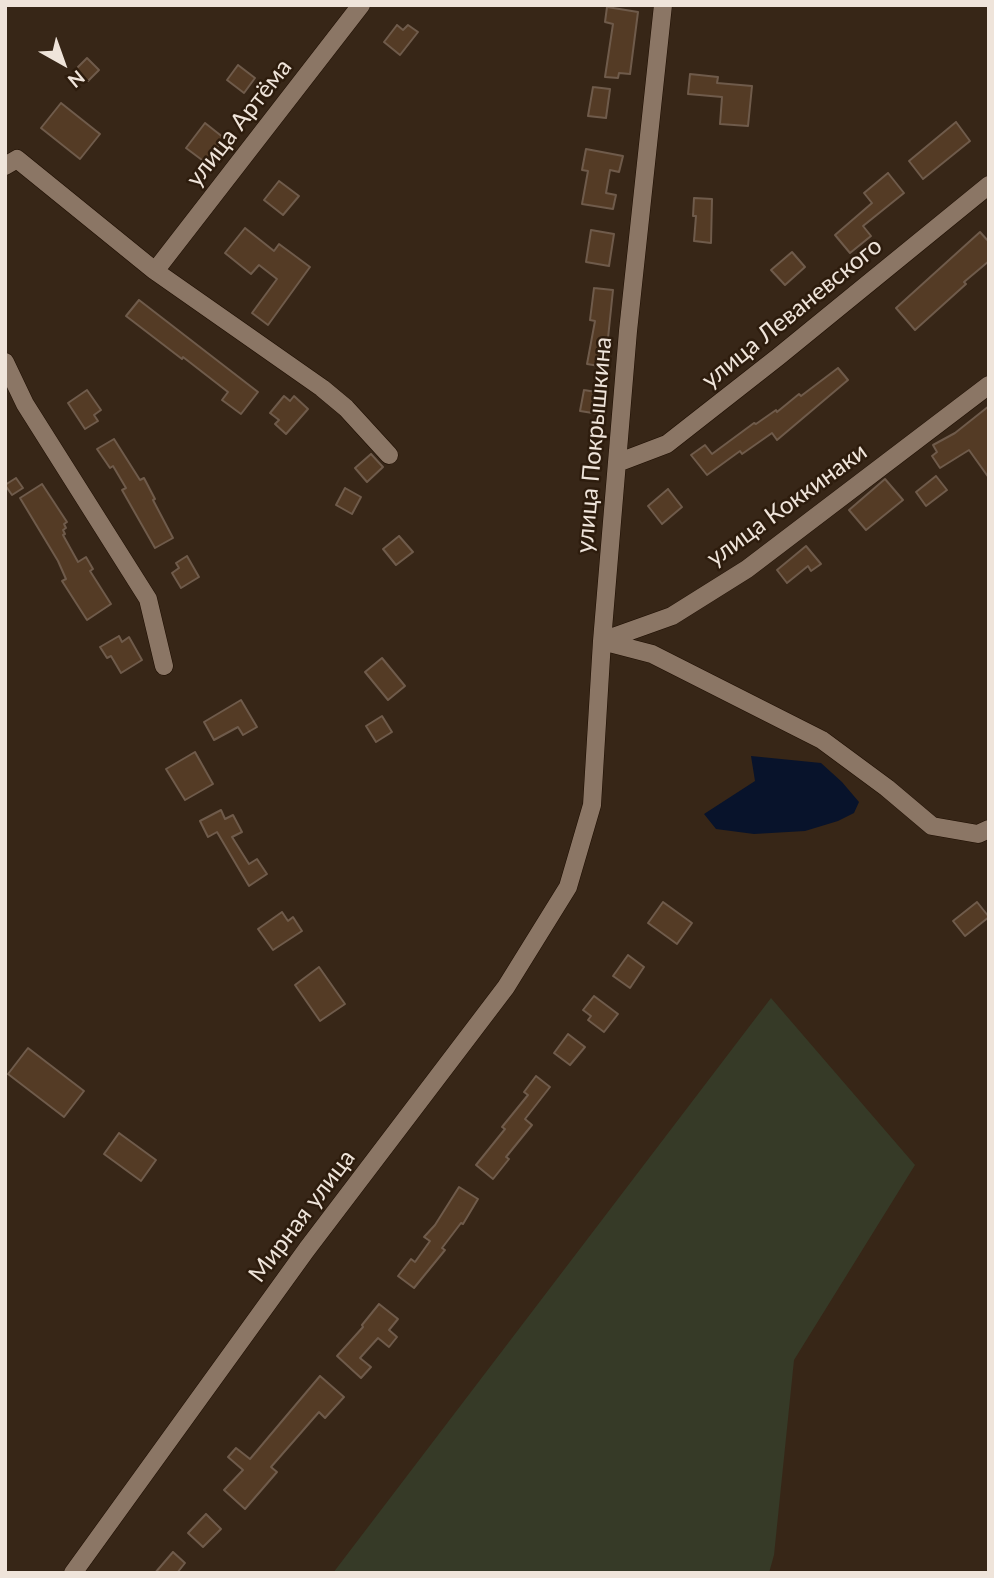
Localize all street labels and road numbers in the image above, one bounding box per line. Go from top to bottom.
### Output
street label: улица Артёма [180,53,298,193]
street label: улица Леваневского [696,232,888,394]
street label: улица Покрышкина [570,336,618,554]
street label: улица Коккинаки [701,437,873,573]
street label: Мирная улица [243,1144,361,1288]

